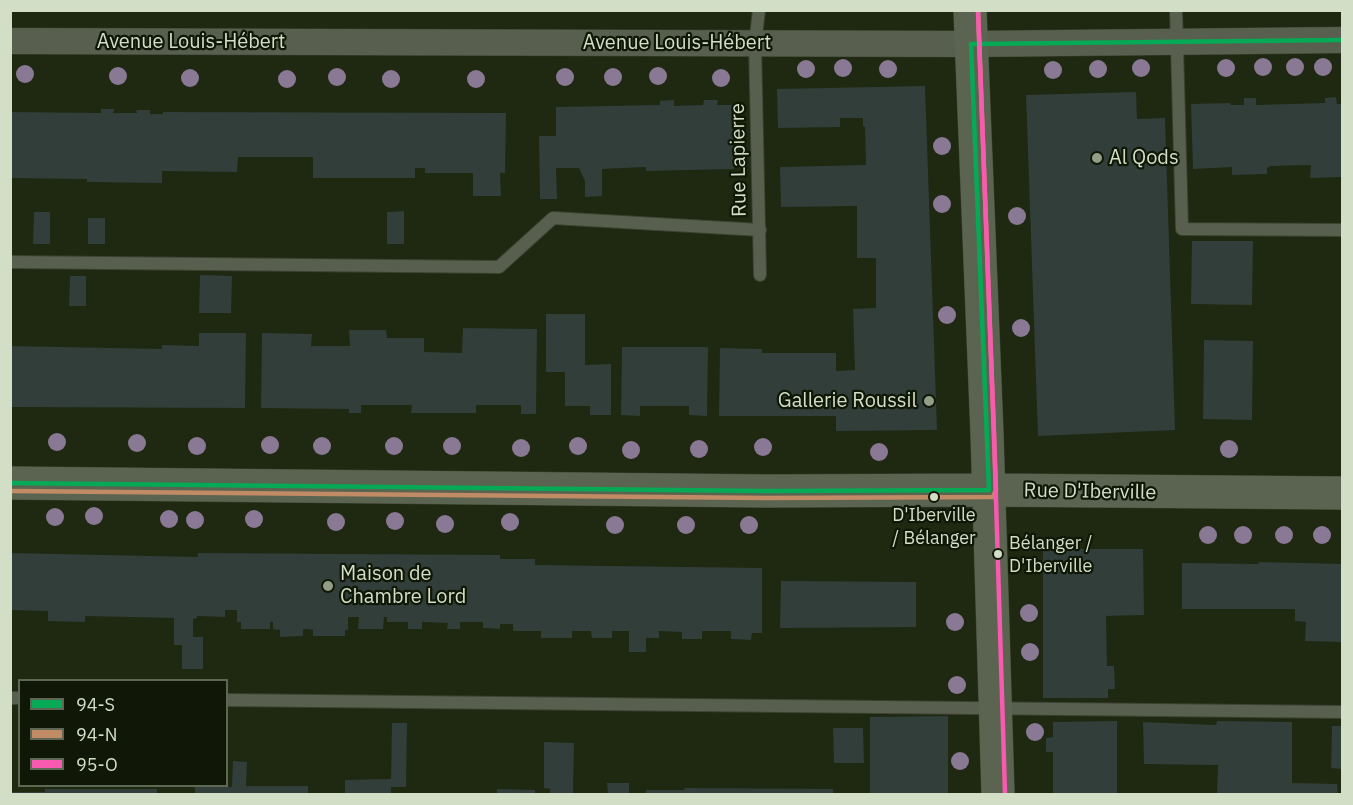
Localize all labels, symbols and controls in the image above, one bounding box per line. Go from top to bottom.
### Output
street label: Avenue Louis-Hébert [97,30,285,54]
street label: Avenue Louis-Hébert [583,31,771,55]
street label: Rue Lapierre [726,103,752,217]
place label: Al Qods [1109,146,1179,170]
marker: Al Qods [1090,151,1104,165]
place label: Gallerie Roussil [778,389,917,413]
marker: Gallerie Roussil [922,394,936,408]
street label: Rue D'Iberville [1023,479,1157,505]
marker: D'Iberville / Bélanger [928,491,940,503]
place label: D'Iberville / Bélanger [892,505,976,548]
place label: Bélanger / D'Iberville [1009,533,1093,576]
marker: Bélanger / D'Iberville [992,548,1004,560]
place label: Maison de Chambre Lord [340,562,466,609]
marker: Maison de Chambre Lord [321,579,335,593]
legend [18,679,228,787]
text: 94-S [76,693,115,716]
text: 94-N [76,723,118,746]
text: 95-O [76,753,118,776]

